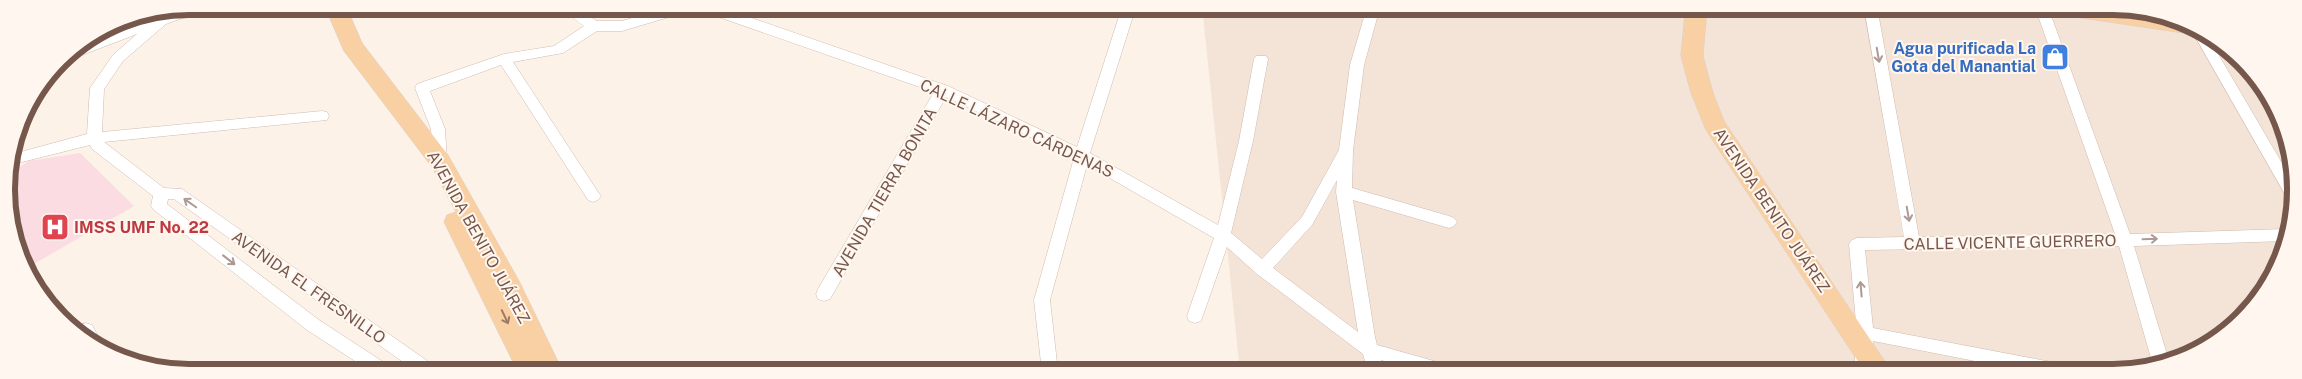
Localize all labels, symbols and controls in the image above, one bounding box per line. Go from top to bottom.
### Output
place label: Agua purificada La Gota del Manantial [1891,39,2036,76]
shop icon: Agua purificada La Gota del Manantial [2040,42,2070,72]
one-way arrow [1874,46,1884,62]
street label: CALLE LÁZARO CÁRDENAS [917,74,1117,182]
street label: AVENIDA TIERRA BONITA [828,104,941,280]
street label: AVENIDA BENITO JUÁREZ [1709,124,1835,296]
street label: AVENIDA BENITO JUÁREZ [423,147,535,327]
one-way arrow [183,198,197,208]
one-way arrow [1903,206,1913,222]
hospital icon: IMSS UMF No. 22 [40,212,70,242]
place label: IMSS UMF No. 22 [74,218,209,237]
street label: AVENIDA EL FRESNILLO [228,227,389,348]
street label: CALLE VICENTE GUERRERO [1903,231,2117,254]
one-way arrow [2142,235,2158,244]
one-way arrow [222,255,235,266]
one-way arrow [1856,281,1866,297]
one-way arrow [501,309,510,324]

